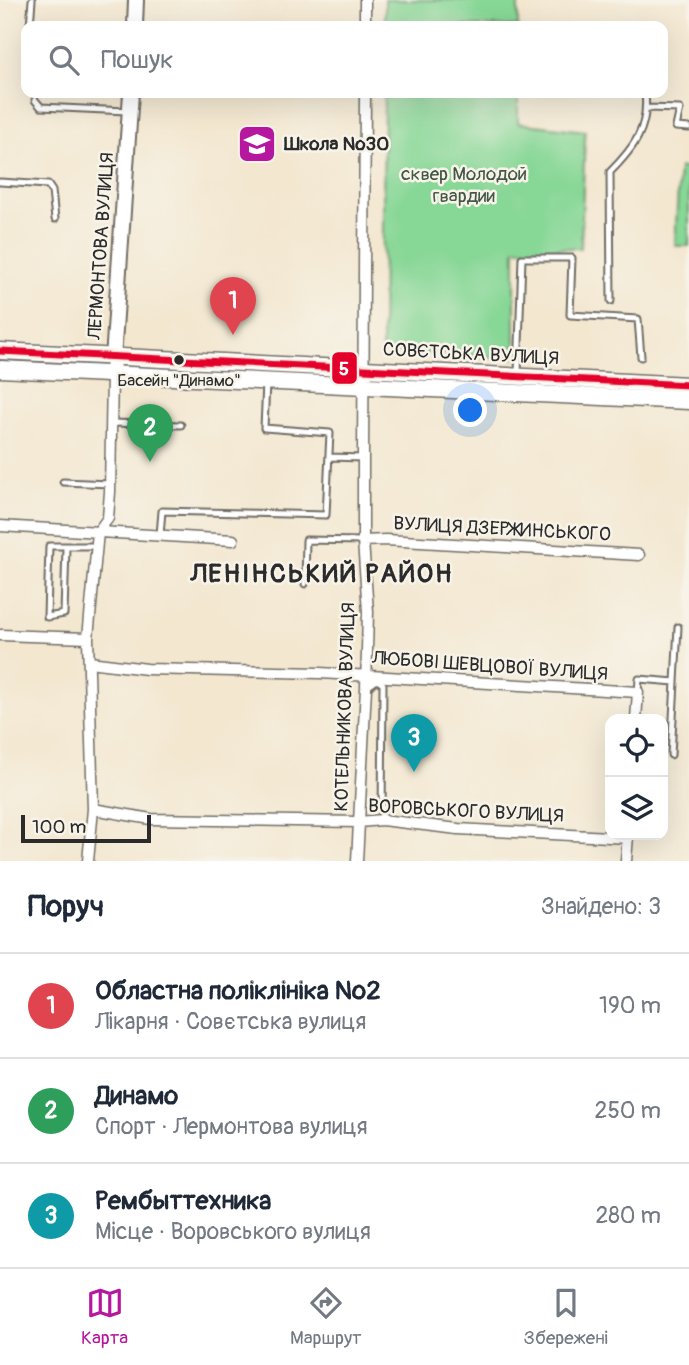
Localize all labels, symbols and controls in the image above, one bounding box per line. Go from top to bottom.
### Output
search box [21,21,668,98]
icon: search [45,41,83,79]
text: Пошук [101,44,174,76]
school or university icon: Школа №30 [236,123,278,165]
place label: Школа №30 [283,132,389,156]
street label: ЛЕРМОНТОВА ВУЛИЦЯ [82,152,120,341]
park label: сквер Молодой гвардии [401,162,527,208]
pin: 1 [210,277,256,335]
street label: СОВЄТСЬКА ВУЛИЦЯ [382,337,560,371]
line badge: 5 [331,351,358,385]
marker: Басейн "Динамо" [172,353,186,367]
text: 5 [339,357,349,381]
place label: Басейн "Динамо" [117,370,241,391]
your location [453,393,487,427]
pin: 2 [127,404,173,462]
street label: ВУЛИЦЯ ДЗЕРЖИНСЬКОГО [393,511,611,547]
district label: ЛЕНІНСЬКИЙ РАЙОН [189,558,454,590]
street label: КОТЕЛЬНИКОВА ВУЛИЦЯ [329,602,361,812]
street label: ЛЮБОВІ ШЕВЦОВОЇ ВУЛИЦЯ [370,646,609,686]
pin: 3 [391,714,437,772]
map controls [605,714,668,840]
button: locate [605,714,668,777]
button: layers [605,777,668,840]
street label: ВОРОВСЬКОГО ВУЛИЦЯ [368,794,564,828]
scale bar [21,812,150,844]
text: 100 m [32,815,86,839]
text: Поруч [28,888,104,925]
text: Знайдено: 3 [541,892,661,921]
text: Областна поліклініка №2 [95,975,381,1007]
text: 1 [47,991,56,1020]
text: 190 m [599,991,661,1020]
text: Лікарня · Совєтська вулиця [95,1007,366,1036]
text: Динамо [95,1080,178,1112]
text: 2 [45,1096,57,1125]
text: 250 m [595,1096,661,1125]
text: Спорт · Лермонтова вулиця [95,1112,368,1141]
text: Рембыттехника [95,1185,271,1217]
text: 3 [45,1201,57,1230]
text: 280 m [595,1201,661,1230]
text: Місце · Воровського вулиця [95,1217,371,1246]
tab: Карта [81,1284,128,1350]
tab: Маршрут [290,1284,362,1350]
tab: Збережені [524,1284,608,1350]

